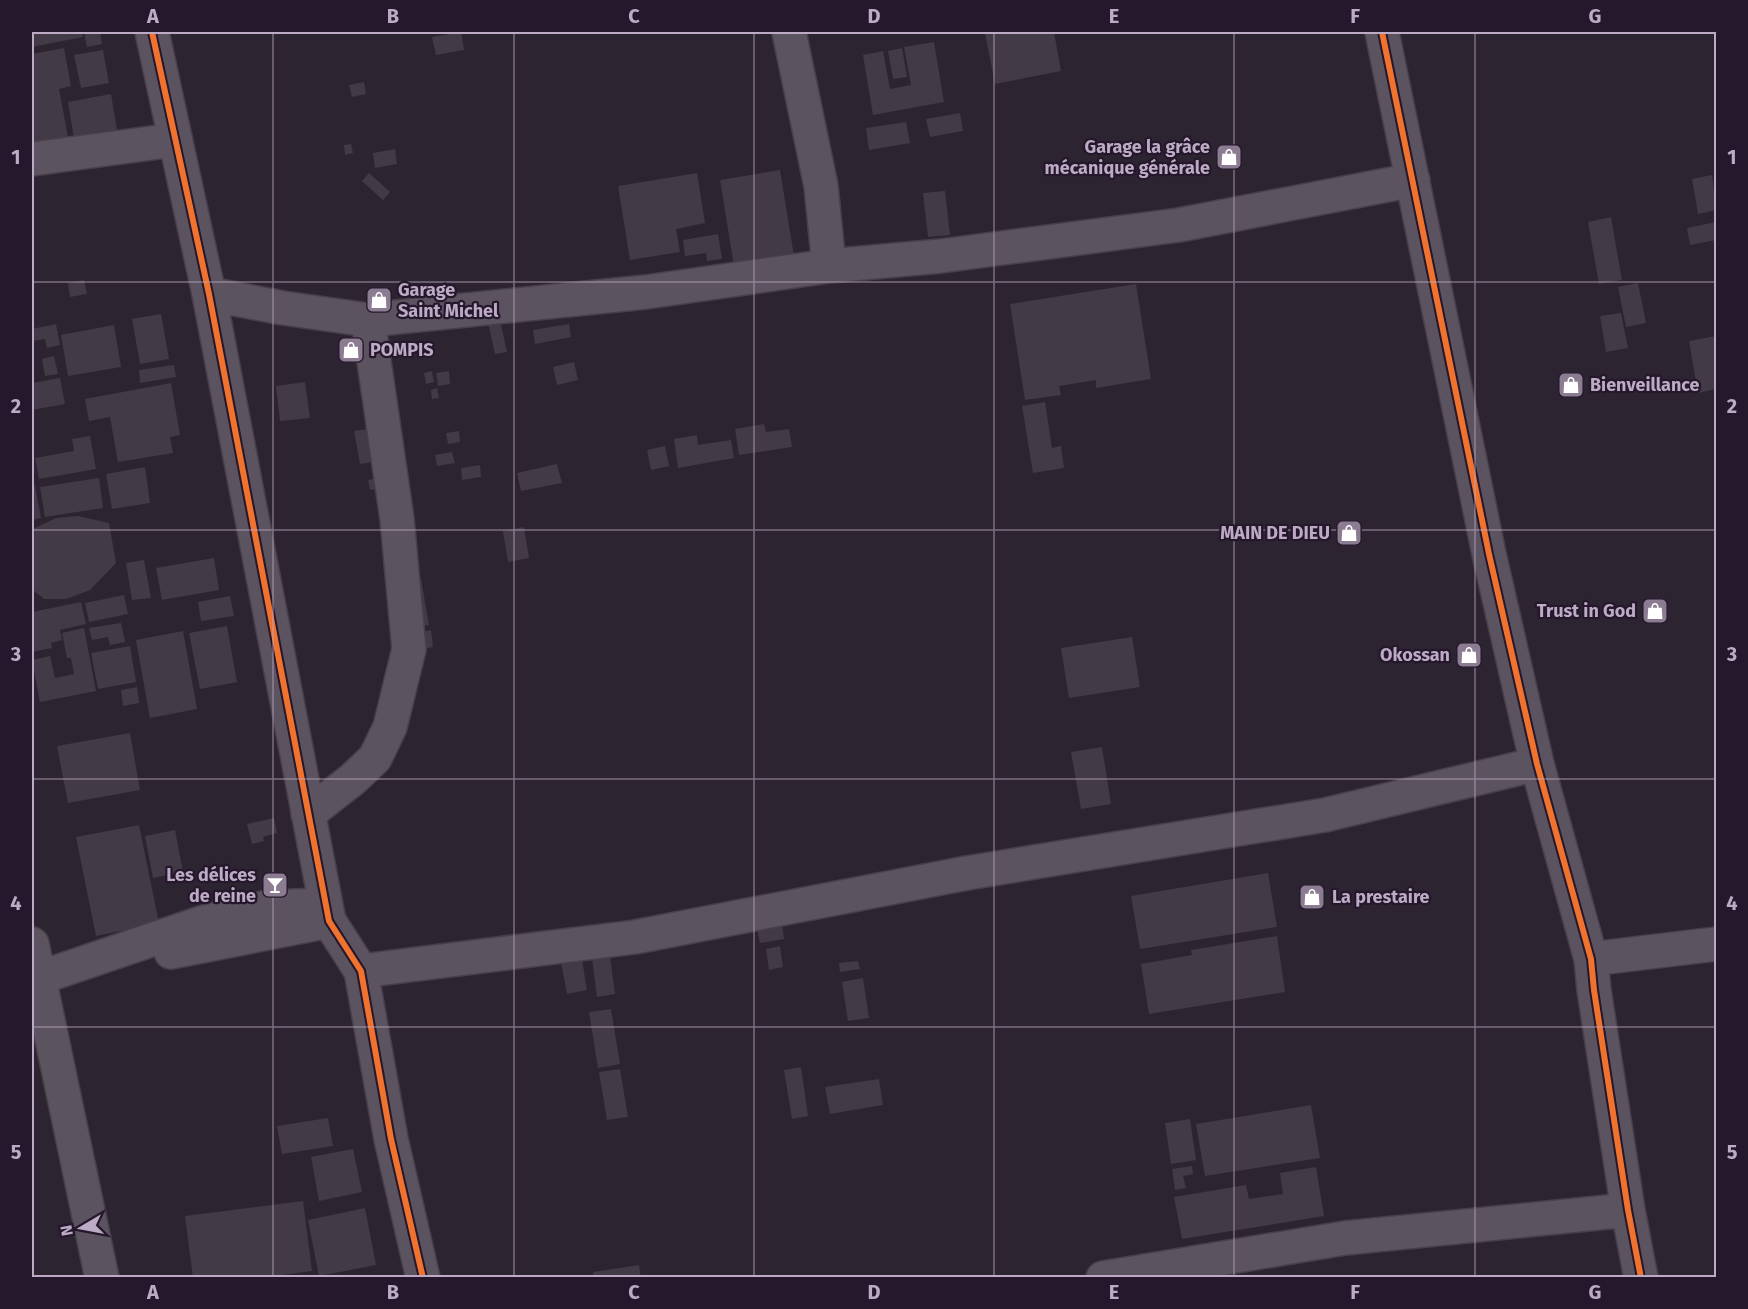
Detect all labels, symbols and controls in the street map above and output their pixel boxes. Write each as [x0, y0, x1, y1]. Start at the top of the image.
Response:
text: A [146, 4, 160, 28]
text: B [387, 4, 399, 28]
text: C [628, 4, 640, 28]
text: D [867, 4, 881, 28]
text: E [1109, 4, 1119, 28]
text: F [1350, 4, 1360, 28]
text: G [1589, 4, 1601, 28]
place label: Garage la grâce mécanique générale [1045, 136, 1210, 179]
shop icon: Garage la grâce mécanique générale [1214, 142, 1244, 172]
text: 1 [11, 145, 21, 169]
text: 1 [1727, 145, 1737, 169]
place label: Garage Saint Michel [398, 279, 499, 322]
shop icon: Garage Saint Michel [364, 285, 394, 315]
shop icon: POMPIS [336, 335, 366, 365]
place label: POMPIS [370, 339, 434, 361]
shop icon: Bienveillance [1556, 370, 1586, 400]
place label: Bienveillance [1590, 374, 1700, 396]
text: 2 [11, 394, 21, 418]
text: 2 [1727, 394, 1737, 418]
shop icon: MAIN DE DIEU [1334, 518, 1364, 548]
place label: MAIN DE DIEU [1220, 522, 1330, 544]
shop icon: Trust in God [1640, 596, 1670, 626]
place label: Trust in God [1537, 600, 1636, 622]
shop icon: Okossan [1454, 640, 1484, 670]
text: 3 [10, 642, 21, 666]
text: 3 [1726, 642, 1737, 666]
place label: Okossan [1380, 644, 1450, 666]
place label: Les délices de reine [166, 864, 256, 907]
bar icon: Les délices de reine [260, 870, 290, 900]
shop icon: La prestaire [1297, 882, 1327, 912]
place label: La prestaire [1332, 886, 1430, 908]
text: 4 [10, 891, 22, 915]
text: 4 [1726, 891, 1738, 915]
text: 5 [11, 1140, 22, 1164]
text: 5 [1727, 1140, 1738, 1164]
north arrow [51, 1198, 111, 1258]
text: N [56, 1224, 77, 1237]
text: A [146, 1280, 160, 1304]
text: B [387, 1280, 399, 1304]
text: C [628, 1280, 640, 1304]
text: D [867, 1280, 881, 1304]
text: E [1109, 1280, 1119, 1304]
text: F [1350, 1280, 1360, 1304]
text: G [1589, 1280, 1601, 1304]

